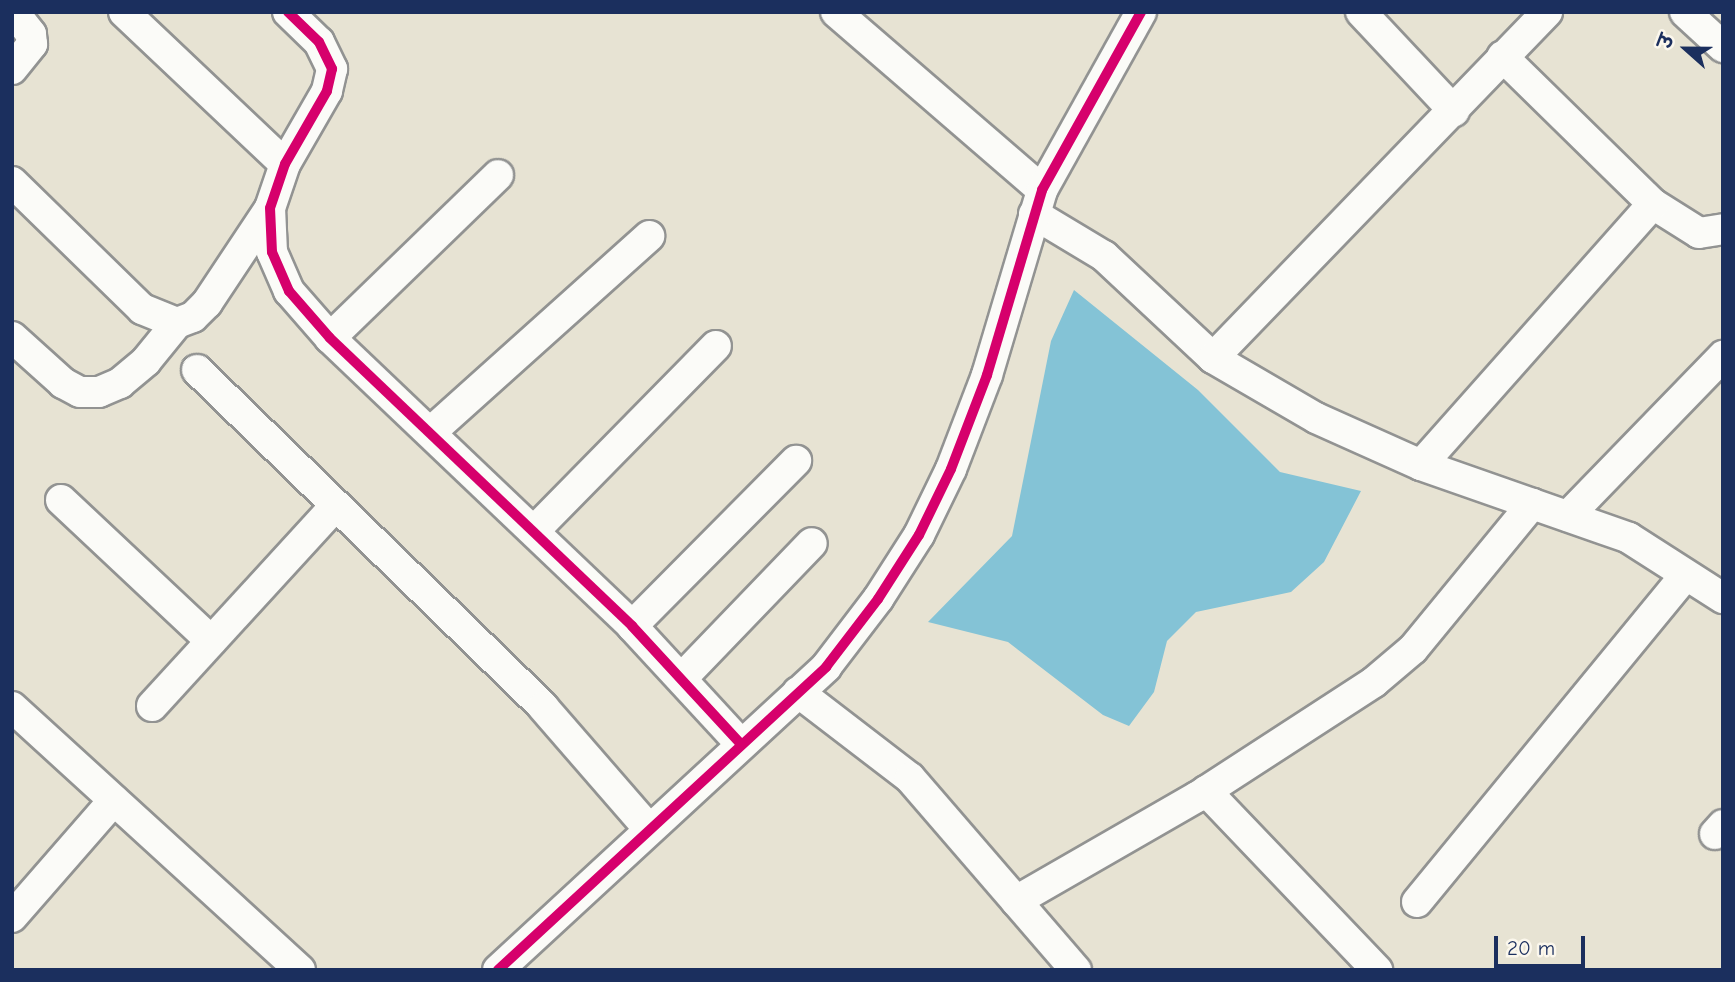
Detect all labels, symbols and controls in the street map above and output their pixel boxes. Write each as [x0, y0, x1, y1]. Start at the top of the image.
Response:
north arrow [1651, 14, 1721, 84]
text: उ [1654, 32, 1679, 51]
scale bar [1497, 922, 1588, 966]
text: 20 m [1507, 936, 1555, 960]

